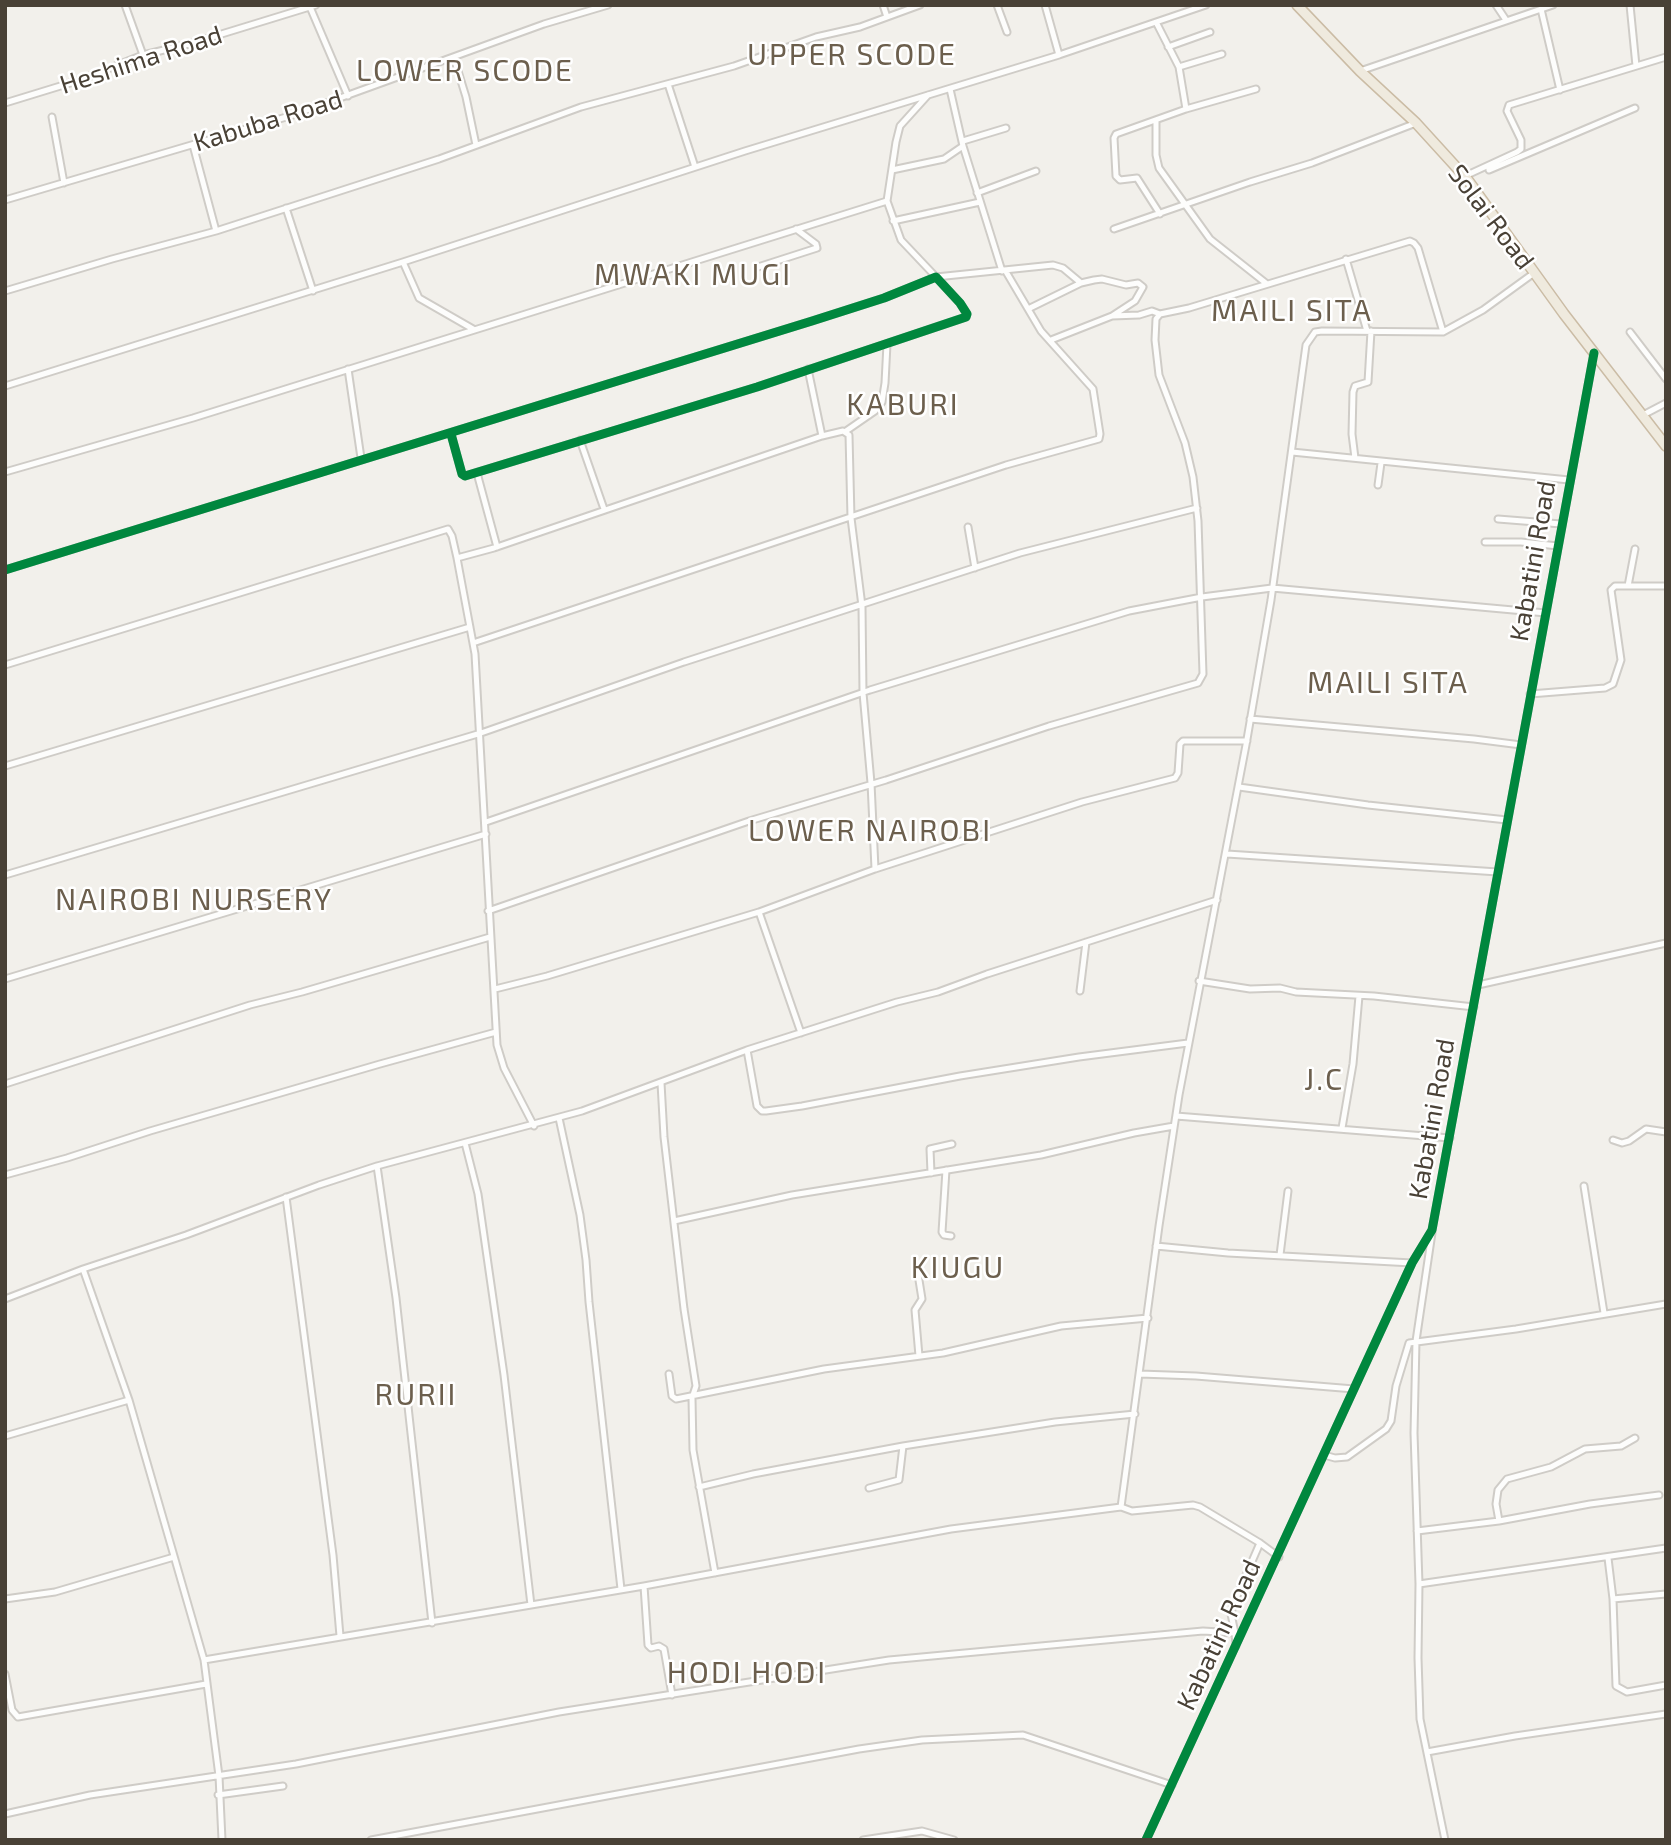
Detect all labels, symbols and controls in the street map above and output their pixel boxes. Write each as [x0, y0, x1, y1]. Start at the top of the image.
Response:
street label: Heshima Road [56, 19, 226, 101]
district label: UPPER SCODE [748, 37, 956, 73]
district label: LOWER SCODE [357, 53, 573, 89]
street label: Kabuba Road [190, 84, 346, 158]
street label: Solai Road [1441, 158, 1541, 276]
district label: MWAKI MUGI [595, 257, 791, 293]
district label: MAILI SITA [1212, 293, 1372, 329]
district label: KABURI [847, 387, 959, 423]
street label: Kabatini Road [1504, 478, 1562, 644]
district label: MAILI SITA [1308, 665, 1468, 701]
district label: LOWER NAIROBI [750, 813, 990, 849]
district label: NAIROBI NURSERY [57, 882, 331, 918]
street label: Kabatini Road [1403, 1036, 1461, 1202]
district label: J.C [1304, 1062, 1344, 1098]
district label: KIUGU [911, 1250, 1005, 1286]
district label: RURII [375, 1377, 457, 1413]
street label: Kabatini Road [1171, 1555, 1267, 1715]
district label: HODI HODI [668, 1655, 826, 1691]

